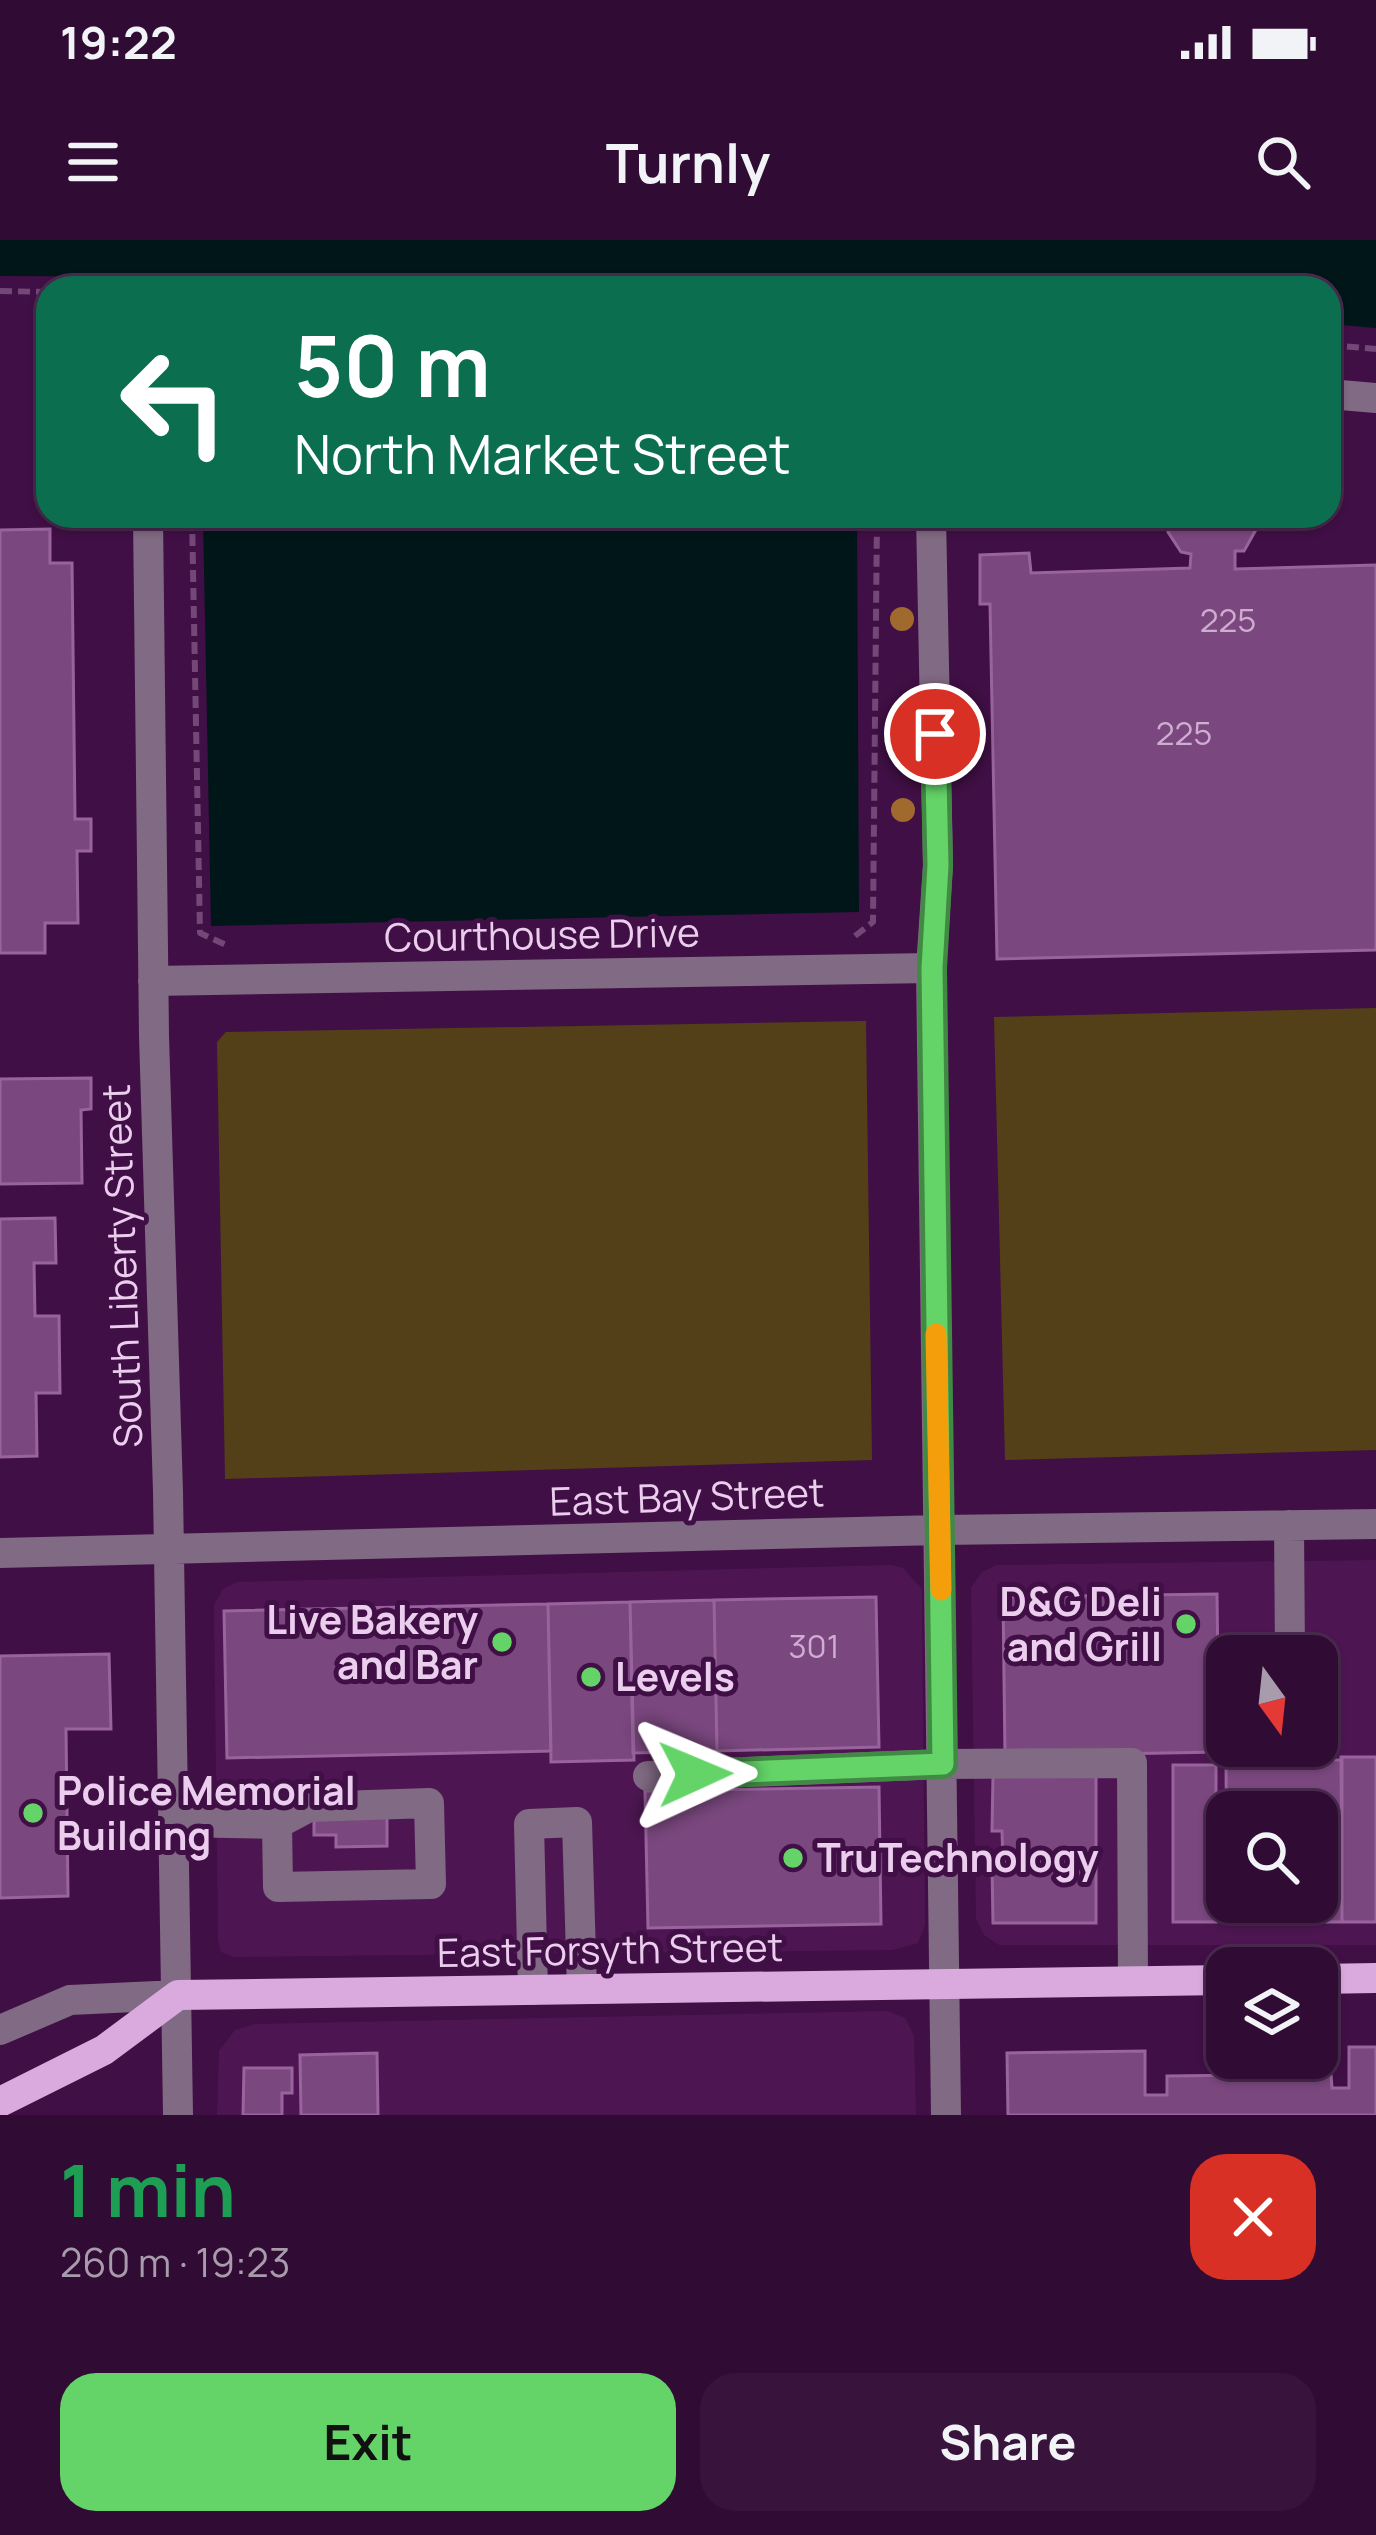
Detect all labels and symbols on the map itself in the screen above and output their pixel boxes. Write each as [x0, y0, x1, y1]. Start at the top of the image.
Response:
house number: 225 [1200, 597, 1256, 642]
pin [884, 683, 986, 785]
house number: 225 [1156, 710, 1212, 755]
street label: Courthouse Drive [384, 904, 700, 964]
street label: South Liberty Street [88, 1083, 154, 1449]
street label: East Bay Street [549, 1464, 825, 1528]
place label: D&G Deli and Grill [1000, 1574, 1162, 1673]
place label: Live Bakery and Bar [266, 1592, 478, 1691]
marker: D&G Deli and Grill [1173, 1611, 1199, 1637]
house number: 301 [788, 1623, 840, 1668]
marker: Live Bakery and Bar [489, 1629, 515, 1655]
north arrow [1206, 1635, 1338, 1767]
place label: Levels [615, 1649, 735, 1703]
marker: Levels [578, 1664, 604, 1690]
position arrow [632, 1711, 758, 1837]
place label: Police Memorial Building [57, 1763, 356, 1862]
marker: Police Memorial Building [20, 1800, 46, 1826]
place label: TruTechnology [817, 1830, 1099, 1884]
marker: TruTechnology [780, 1845, 806, 1871]
street label: East Forsyth Street [436, 1919, 784, 1979]

